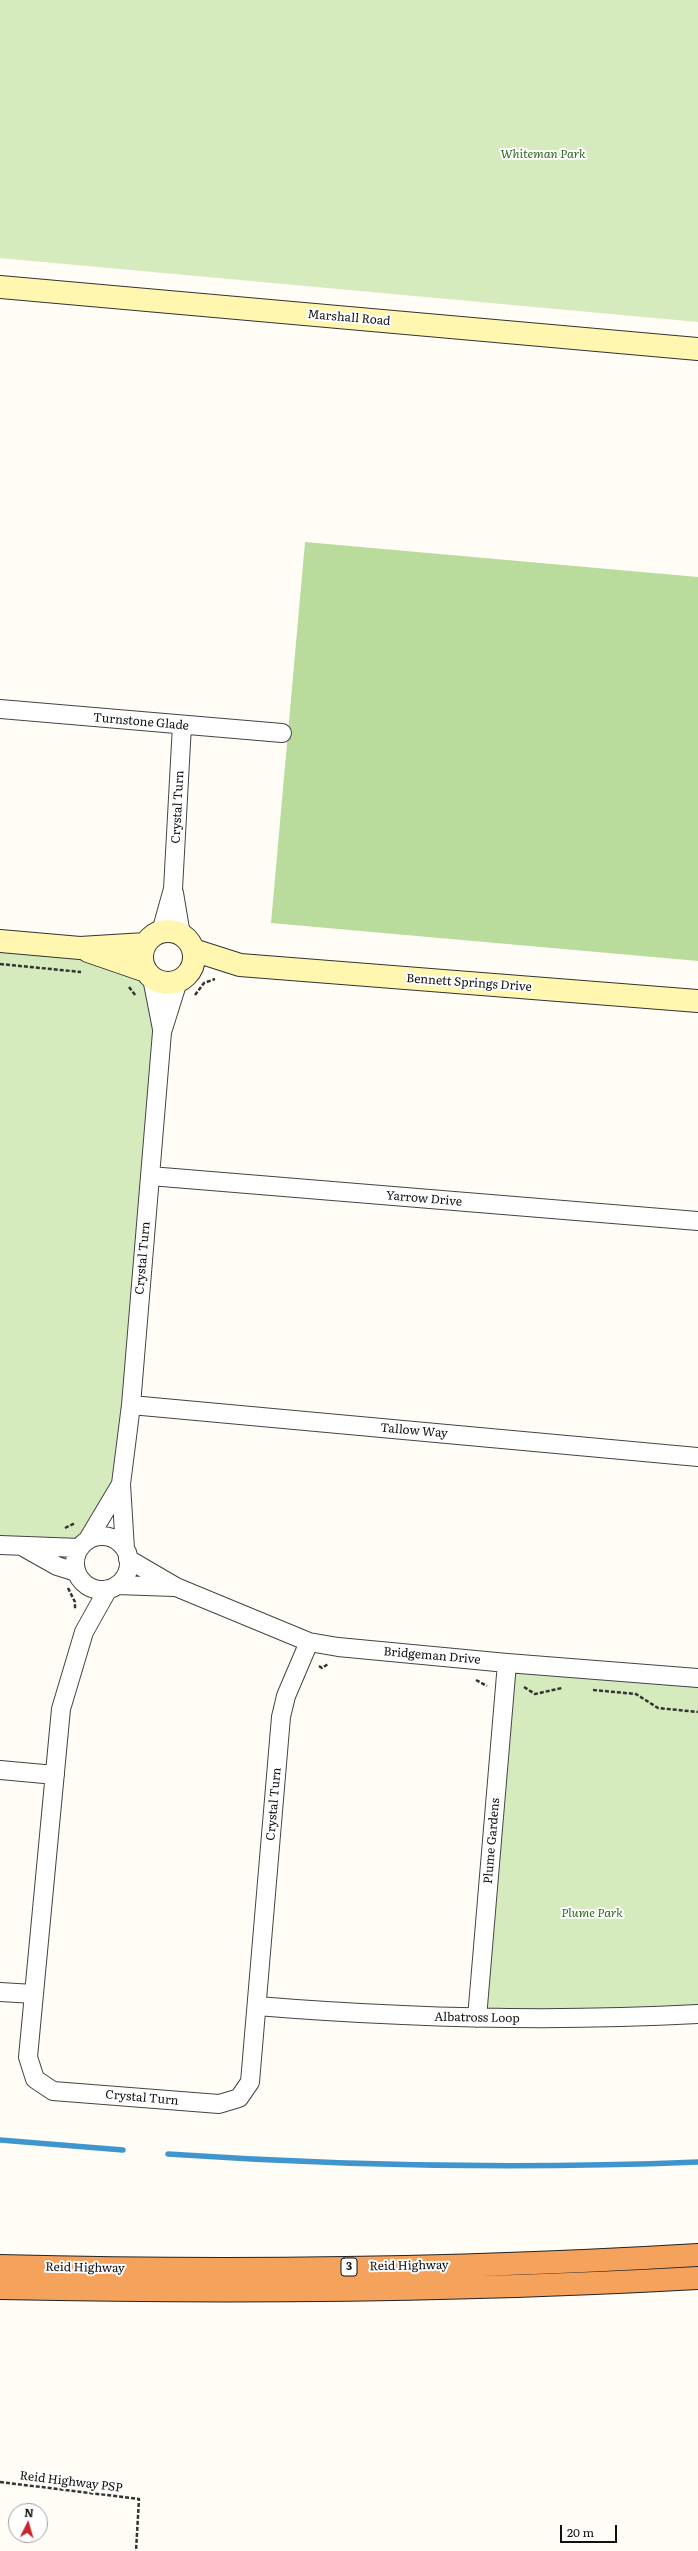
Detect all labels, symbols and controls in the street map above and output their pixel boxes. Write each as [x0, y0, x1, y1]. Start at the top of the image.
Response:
park label: Whiteman Park [500, 147, 586, 161]
street label: Marshall Road [307, 307, 391, 329]
street label: Turnstone Glade [93, 711, 189, 733]
street label: Crystal Turn [169, 770, 187, 844]
street label: Bennett Springs Drive [406, 971, 532, 995]
street label: Yarrow Drive [385, 1189, 463, 1209]
street label: Crystal Turn [133, 1221, 153, 1295]
street label: Tallow Way [380, 1421, 448, 1441]
street label: Bridgeman Drive [383, 1645, 481, 1667]
street label: Crystal Turn [264, 1767, 284, 1841]
street label: Plume Gardens [481, 1797, 503, 1885]
park label: Plume Park [561, 1906, 623, 1920]
street label: Albatross Loop [434, 2010, 520, 2026]
street label: Crystal Turn [105, 2088, 179, 2108]
road number: 3 [341, 2258, 357, 2276]
street label: Reid Highway [369, 2258, 449, 2274]
street label: Reid Highway [45, 2260, 125, 2276]
street label: Reid Highway PSP [19, 2469, 123, 2495]
north arrow [8, 2503, 48, 2543]
text: N [24, 2504, 34, 2520]
scale bar [562, 2517, 619, 2543]
text: 20 m [567, 2523, 594, 2541]

